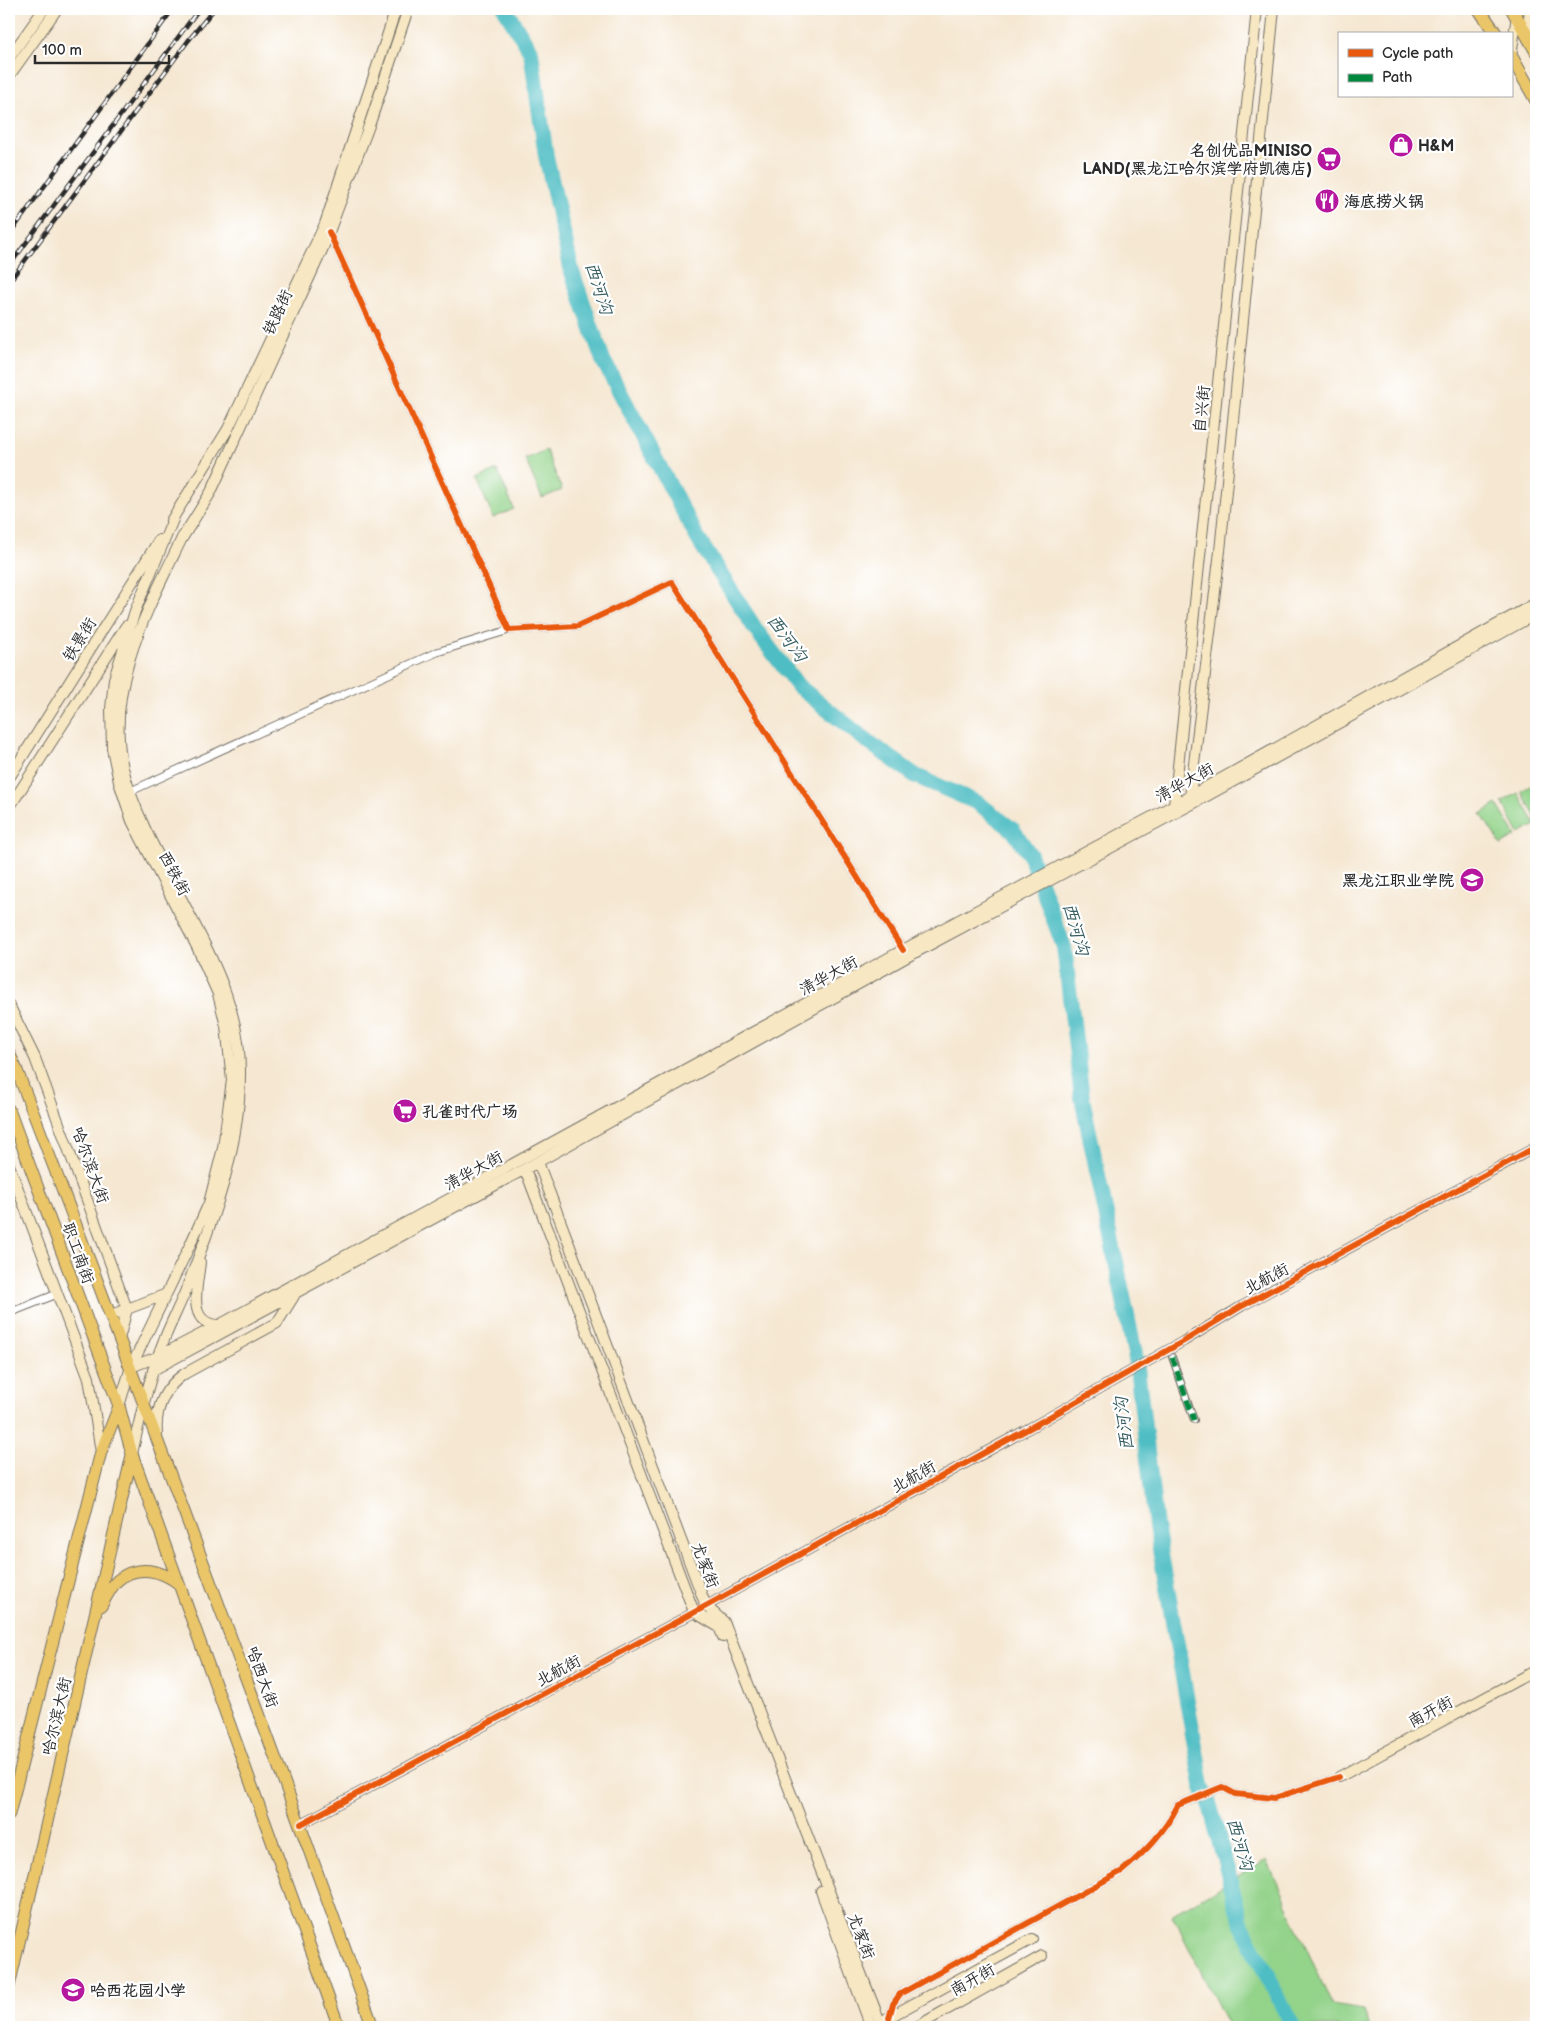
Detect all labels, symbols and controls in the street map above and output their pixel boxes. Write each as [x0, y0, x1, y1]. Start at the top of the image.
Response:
scale bar [35, 32, 169, 64]
legend [1338, 32, 1512, 98]
text: 100 m [42, 41, 82, 60]
text: Cycle path [1382, 44, 1453, 63]
text: Path [1382, 68, 1412, 87]
shop icon: H&M [1388, 132, 1414, 158]
place label: H&M [1418, 137, 1454, 156]
place label: 名创优品MINISO LAND(黑龙江哈尔滨学府凯德店) [1083, 142, 1312, 179]
supermarket icon: 名创优品MINISO LAND(黑龙江哈尔滨学府凯德店) [1316, 146, 1342, 172]
restaurant icon: 海底捞火锅 [1314, 188, 1340, 214]
place label: 海底捞火锅 [1344, 193, 1424, 212]
water label: 西河沟 [580, 259, 617, 319]
street label: 铁路街 [260, 287, 297, 338]
street label: 自兴街 [1191, 384, 1214, 434]
water label: 西河沟 [762, 610, 812, 668]
street label: 铁景街 [59, 614, 101, 665]
street label: 清华大街 [1152, 759, 1217, 807]
street label: 西铁街 [154, 848, 193, 899]
school or university icon: 黑龙江职业学院 [1459, 867, 1485, 893]
place label: 黑龙江职业学院 [1342, 872, 1454, 891]
water label: 西河沟 [1058, 900, 1094, 960]
street label: 清华大街 [796, 952, 861, 1000]
supermarket icon: 孔雀时代广场 [392, 1098, 418, 1124]
place label: 孔雀时代广场 [422, 1103, 518, 1122]
street label: 哈尔滨大街 [67, 1125, 112, 1206]
street label: 清华大街 [441, 1147, 506, 1195]
street label: 职工南街 [58, 1220, 97, 1287]
street label: 北航街 [1241, 1260, 1292, 1299]
water label: 西河沟 [1111, 1394, 1138, 1452]
street label: 北航街 [888, 1457, 939, 1497]
street label: 尤家街 [687, 1540, 722, 1591]
street label: 哈西大街 [242, 1644, 281, 1711]
street label: 北航街 [533, 1652, 584, 1691]
street label: 哈尔滨大街 [39, 1675, 76, 1757]
street label: 南开街 [1405, 1693, 1456, 1732]
water label: 西河沟 [1222, 1815, 1258, 1875]
street label: 尤家街 [843, 1911, 878, 1962]
street label: 南开街 [947, 1960, 998, 2000]
school or university icon: 哈西花园小学 [60, 1977, 86, 2003]
place label: 哈西花园小学 [90, 1982, 186, 2001]

